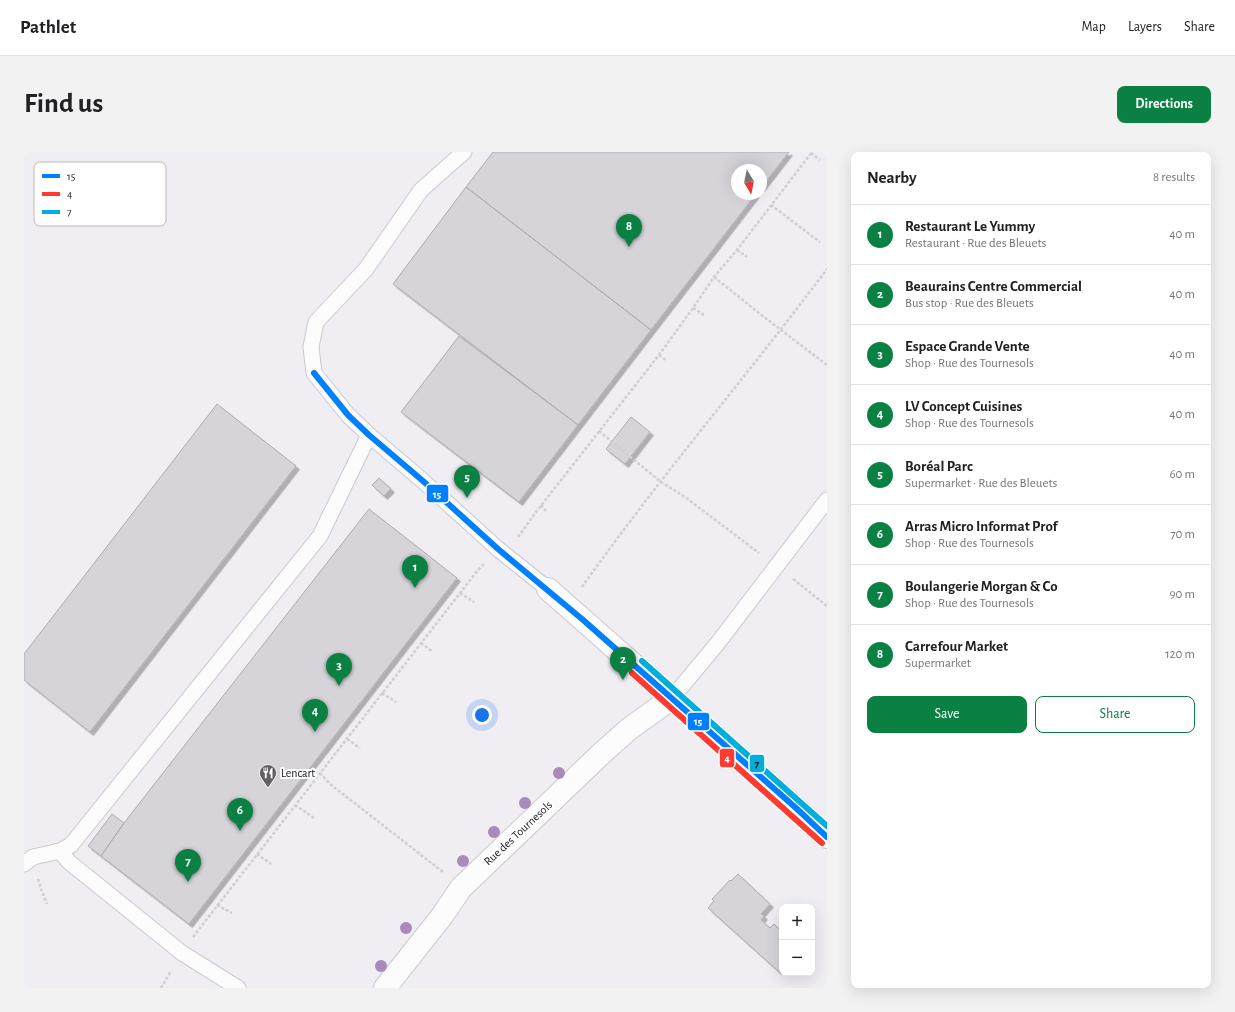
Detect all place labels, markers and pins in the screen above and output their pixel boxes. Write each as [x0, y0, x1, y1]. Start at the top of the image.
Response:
pin: 8 [616, 214, 642, 247]
pin: 5 [454, 465, 480, 498]
pin: 1 [402, 555, 428, 588]
pin: 2 [610, 647, 636, 680]
pin: 3 [326, 653, 352, 686]
pin: 4 [302, 699, 328, 732]
restaurant icon: Lencart [258, 763, 278, 788]
place label: Lencart [281, 767, 315, 779]
pin: 6 [227, 798, 253, 831]
pin: 7 [175, 849, 201, 882]

